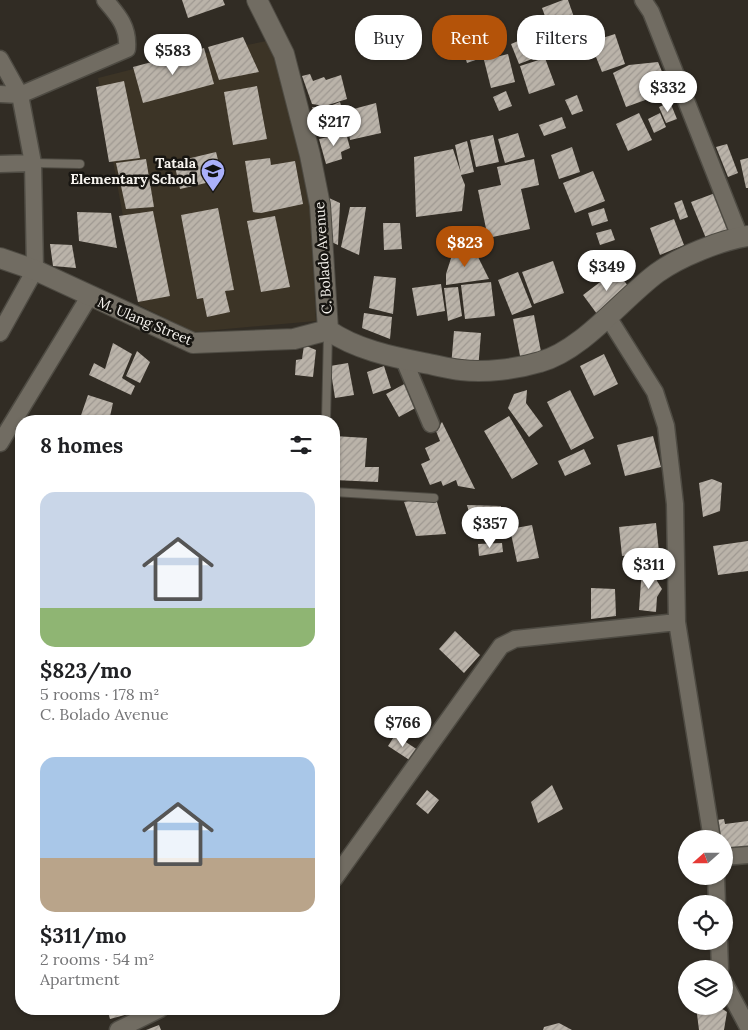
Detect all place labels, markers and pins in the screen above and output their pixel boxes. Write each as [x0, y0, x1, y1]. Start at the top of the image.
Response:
pin: $583 [143, 34, 203, 76]
pin: $332 [638, 70, 698, 113]
pin: $217 [304, 104, 364, 147]
place label: Tatala Elementary School [70, 154, 197, 188]
school or university icon: Tatala Elementary School [200, 158, 226, 192]
pin: $823 [435, 226, 495, 268]
pin: $349 [577, 250, 637, 292]
pin: $357 [460, 506, 520, 549]
pin: $311 [619, 548, 679, 590]
pin: $766 [373, 706, 433, 748]

